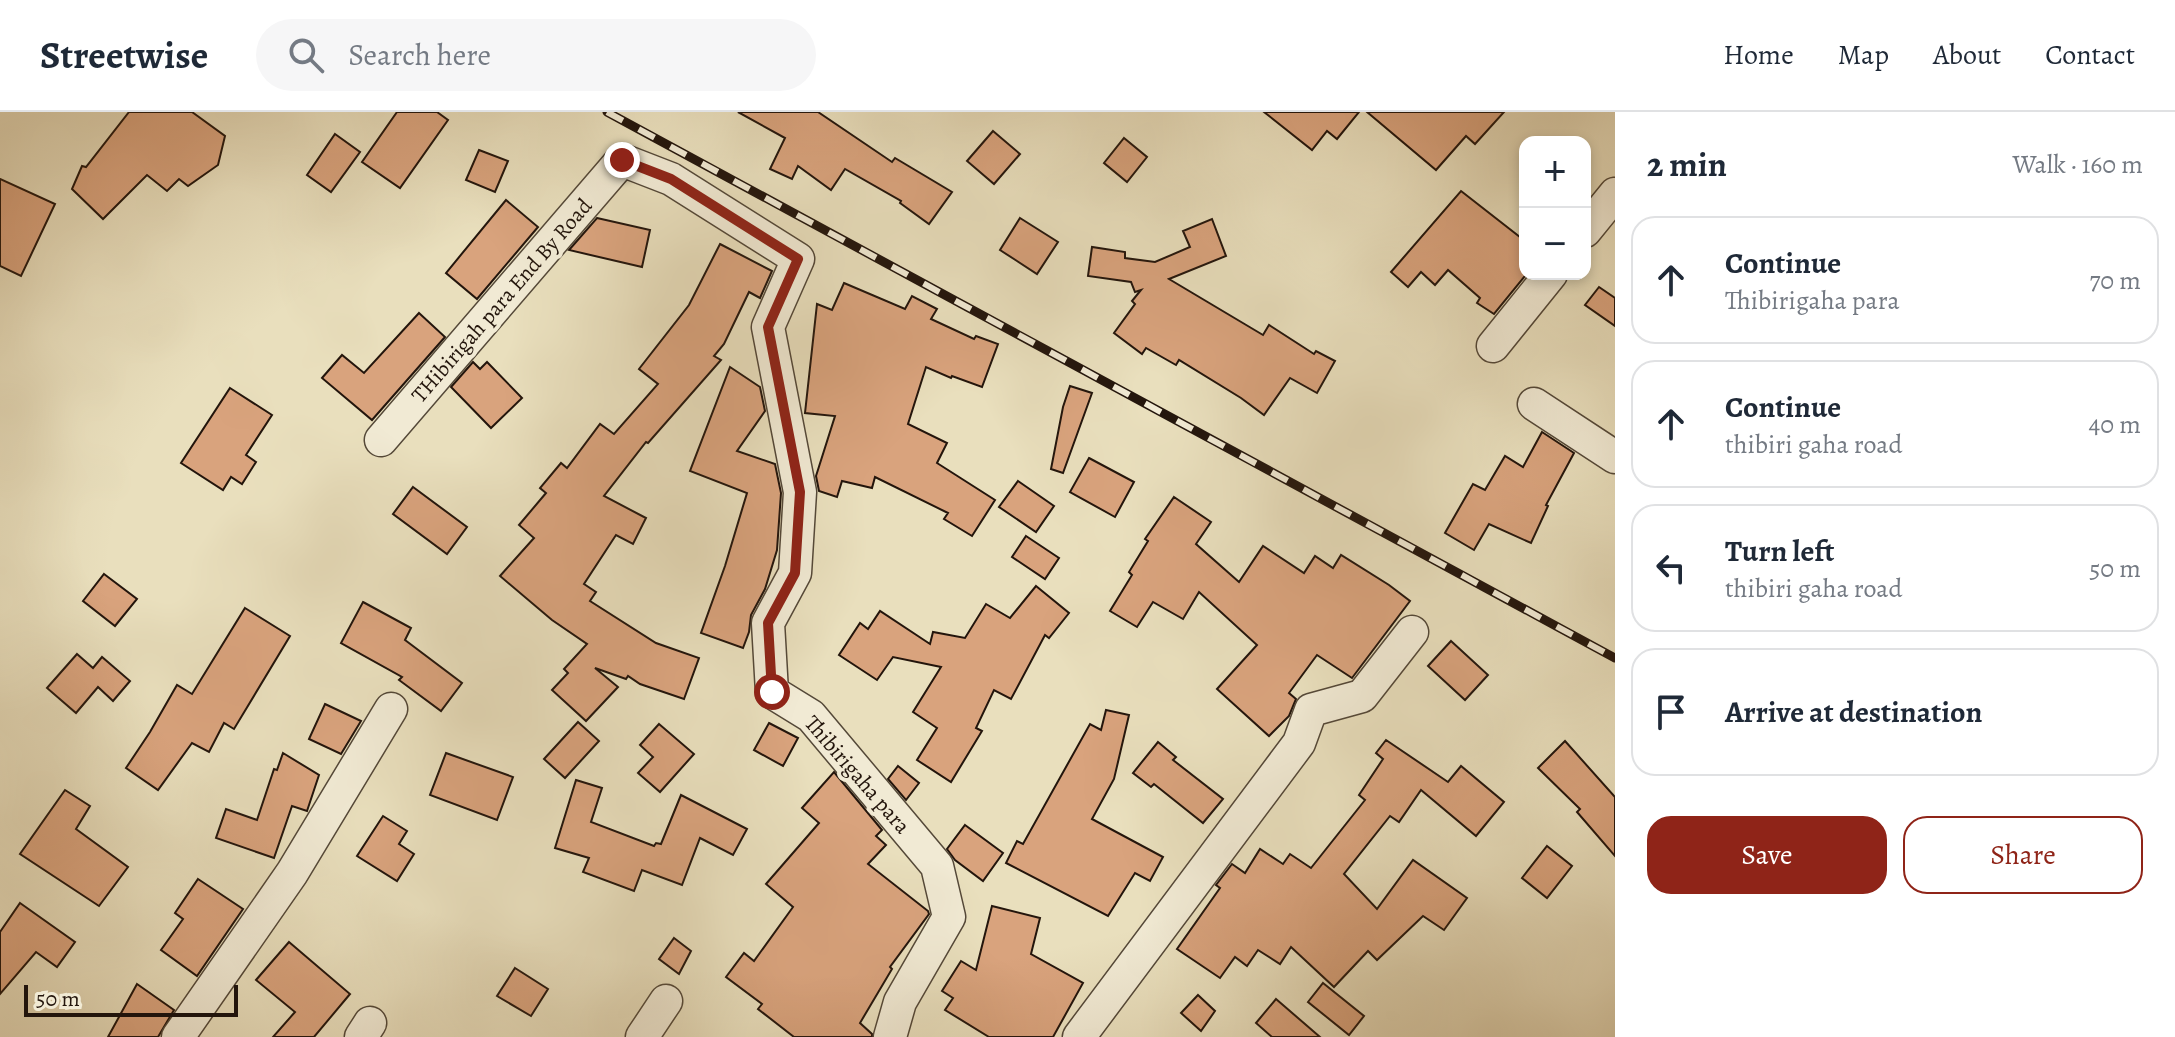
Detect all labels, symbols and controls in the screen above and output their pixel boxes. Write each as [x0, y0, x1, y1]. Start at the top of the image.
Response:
search box [256, 19, 816, 91]
text: Streetwise [40, 29, 208, 81]
icon: search [284, 33, 328, 77]
text: Search here [348, 35, 491, 75]
text: Home [1723, 36, 1794, 74]
text: Map [1838, 36, 1889, 74]
text: About [1933, 36, 2001, 74]
text: Contact [2045, 36, 2135, 74]
map controls [1519, 136, 1591, 280]
button: + [1519, 136, 1591, 208]
text: 2 min [1647, 141, 1727, 188]
route end [604, 142, 640, 178]
text: Walk · 160 m [2012, 147, 2143, 182]
street label: THibirigah para End By Road [405, 192, 599, 409]
button: − [1519, 208, 1591, 280]
text: Continue [1725, 243, 1841, 283]
icon: ahead [1649, 258, 1693, 302]
text: 70 m [2089, 263, 2141, 298]
text: Thibirigaha para [1725, 283, 1900, 318]
text: Continue [1725, 387, 1841, 427]
icon: ahead [1649, 402, 1693, 446]
text: 40 m [2089, 407, 2141, 442]
text: thibiri gaha road [1725, 427, 1902, 462]
text: Turn left [1725, 531, 1834, 571]
icon: left [1649, 546, 1693, 590]
text: 50 m [2089, 551, 2141, 586]
text: thibiri gaha road [1725, 571, 1902, 606]
route start [754, 674, 790, 710]
icon: arrive [1649, 690, 1693, 734]
text: Arrive at destination [1725, 692, 1982, 732]
street label: Thibirigaha para [797, 709, 917, 841]
button: Save [1647, 816, 1887, 894]
button: Share [1903, 816, 2143, 894]
scale bar [24, 981, 238, 1017]
text: 50 m [36, 984, 80, 1014]

